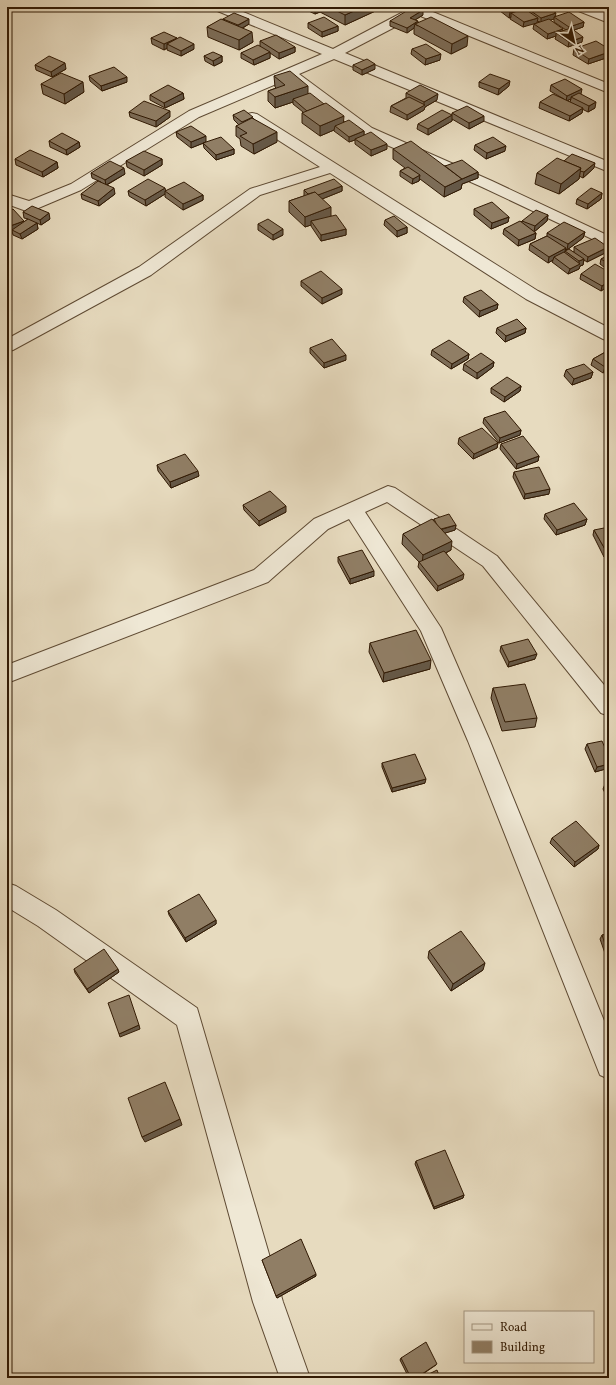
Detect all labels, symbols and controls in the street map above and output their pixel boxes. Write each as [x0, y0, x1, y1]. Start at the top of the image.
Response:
north arrow [554, 22, 594, 62]
text: N [571, 41, 586, 58]
legend [464, 1311, 594, 1363]
text: Road [500, 1320, 527, 1336]
text: Building [500, 1340, 545, 1356]

